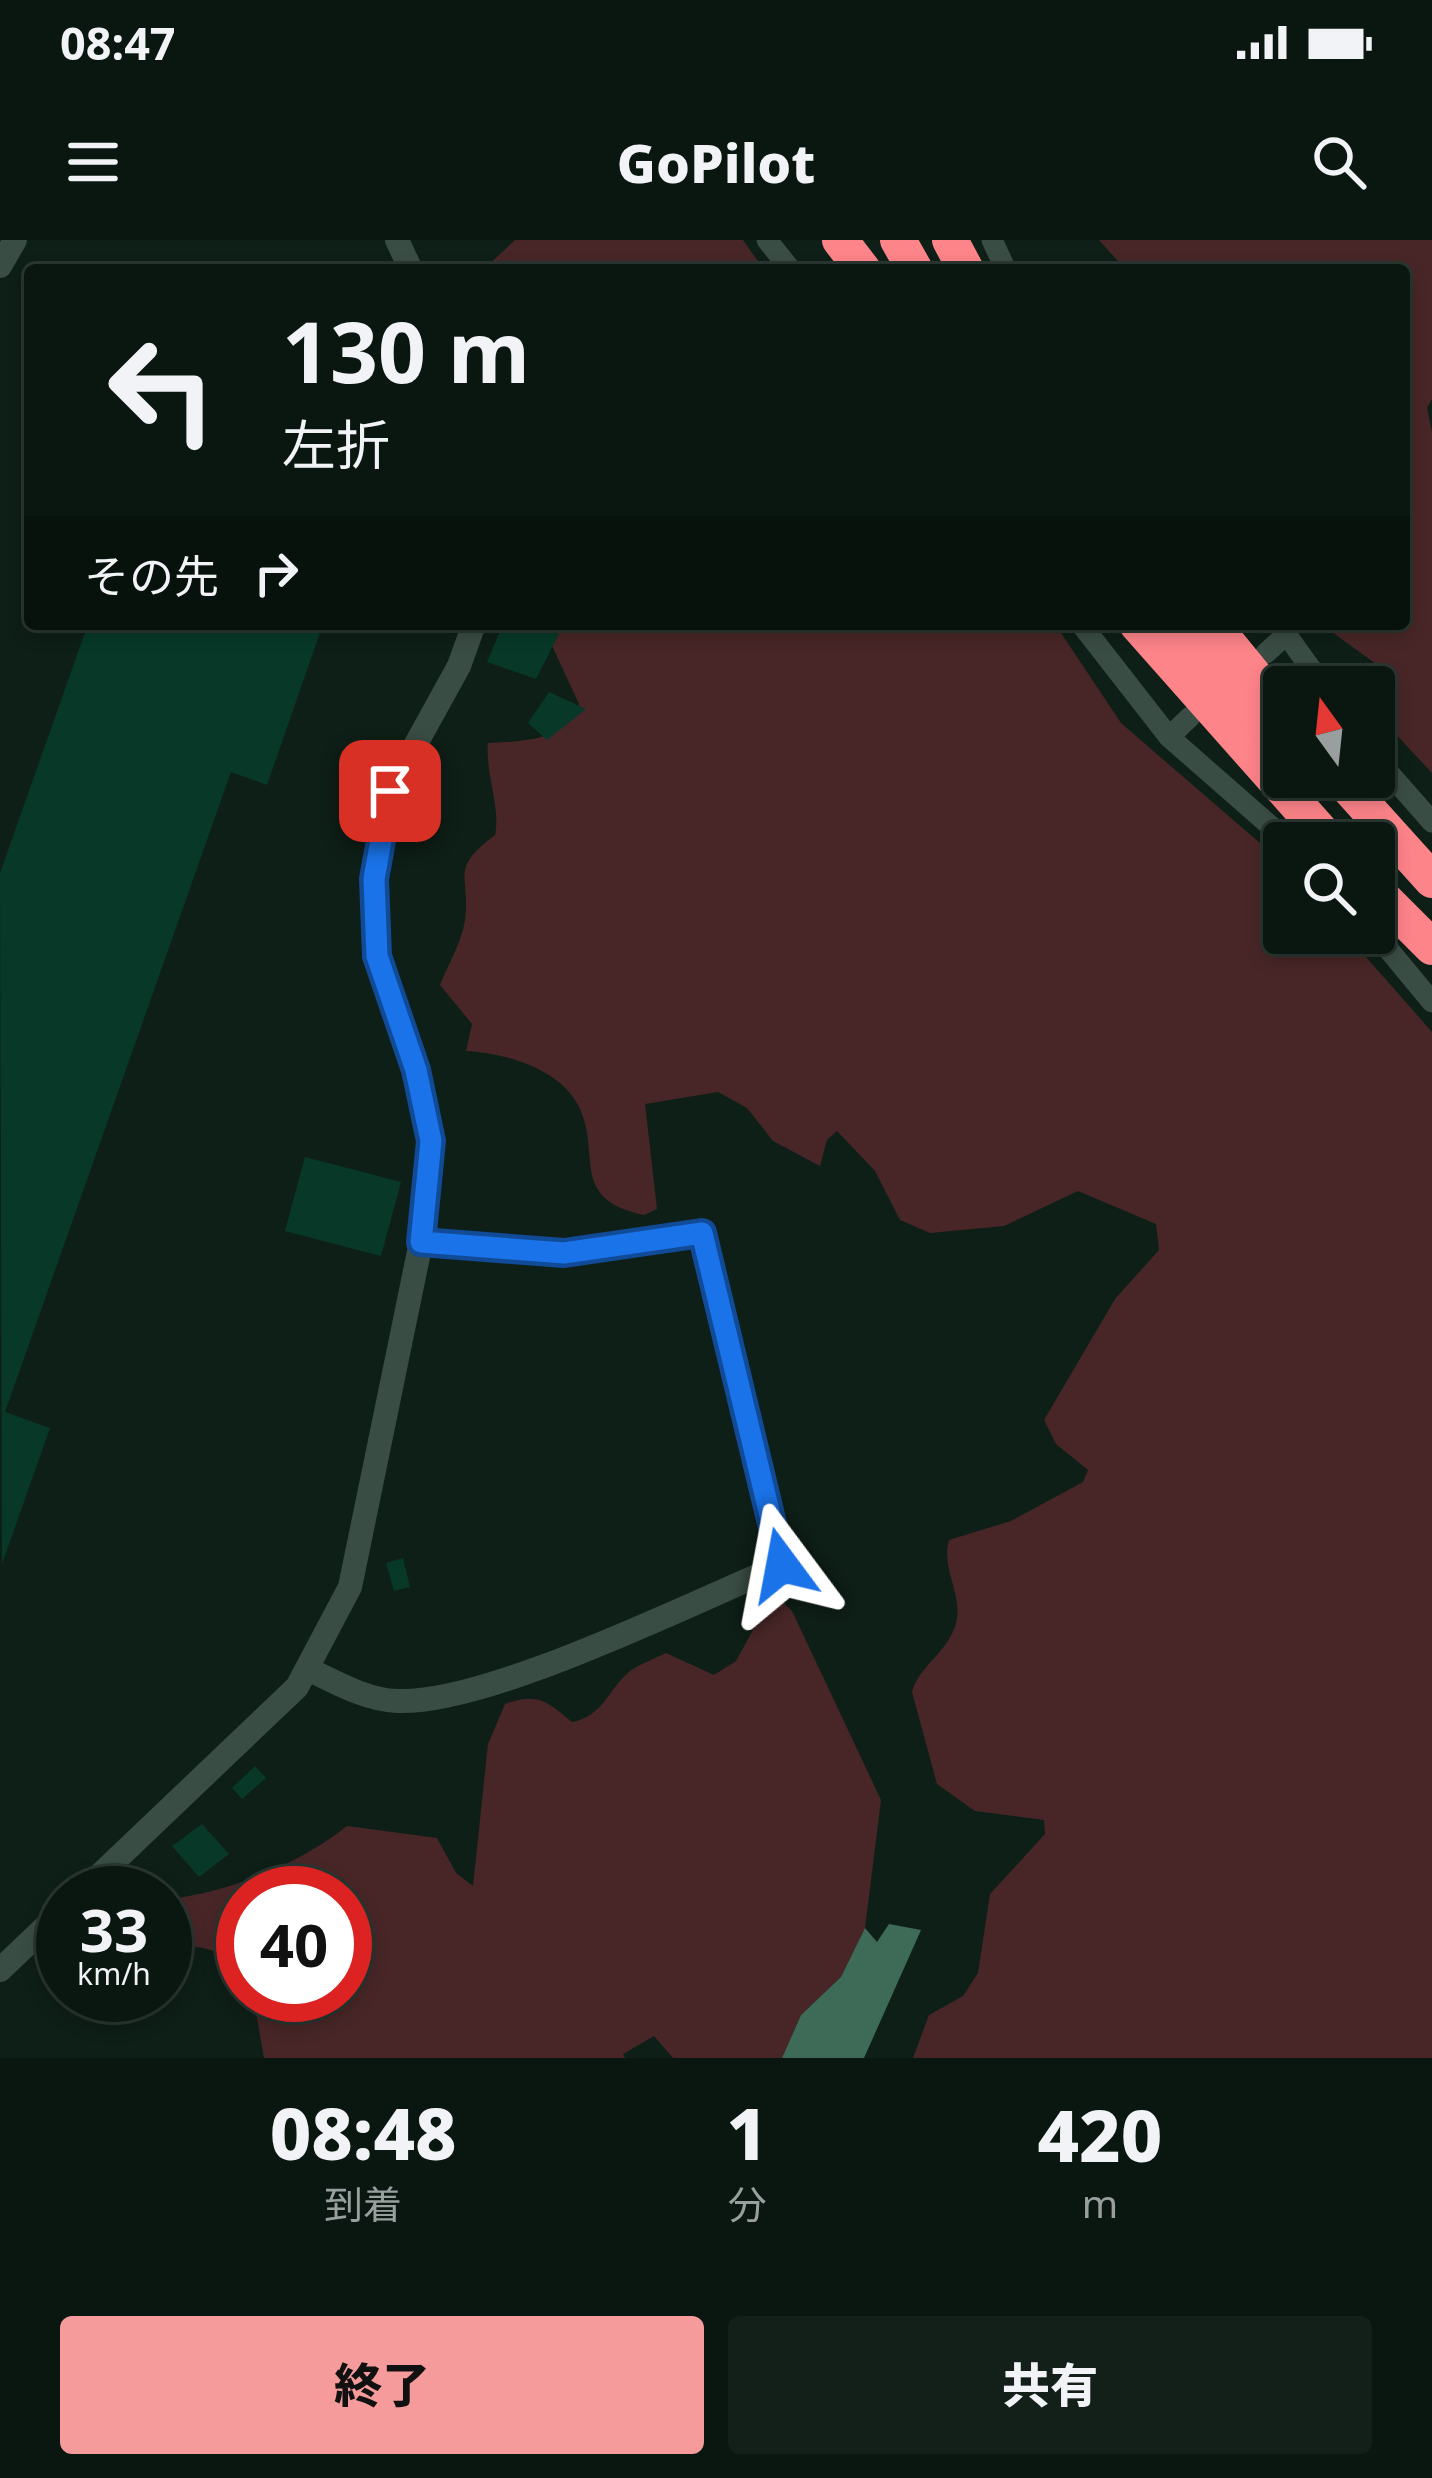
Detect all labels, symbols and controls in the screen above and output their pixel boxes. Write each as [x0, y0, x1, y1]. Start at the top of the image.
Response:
text: 08:47 [60, 12, 176, 73]
text: GoPilot [617, 125, 815, 199]
icon: menu [60, 129, 126, 195]
icon: search [1306, 129, 1372, 195]
text: 130 m [282, 293, 530, 408]
icon: left [84, 312, 240, 468]
text: 左折 [282, 407, 390, 481]
icon: right [243, 540, 309, 606]
text: その先 [84, 545, 219, 606]
north arrow [1263, 666, 1395, 798]
map controls [1263, 666, 1395, 954]
pin [339, 740, 441, 842]
icon: arrive [357, 758, 423, 824]
button: search [1263, 822, 1395, 954]
position arrow [719, 1502, 845, 1628]
speed limit sign: 40 [216, 1866, 372, 2022]
text: 33 [80, 1888, 148, 1970]
text: km/h [77, 1953, 151, 1994]
text: 08:48 [270, 2083, 457, 2181]
text: 1 [726, 2083, 768, 2181]
text: 420 [1037, 2085, 1162, 2183]
text: m [1082, 2176, 1118, 2229]
text: 到着 [324, 2177, 402, 2230]
text: 分 [728, 2177, 767, 2230]
button: 終了 [60, 2316, 704, 2454]
button: 共有 [728, 2316, 1372, 2454]

